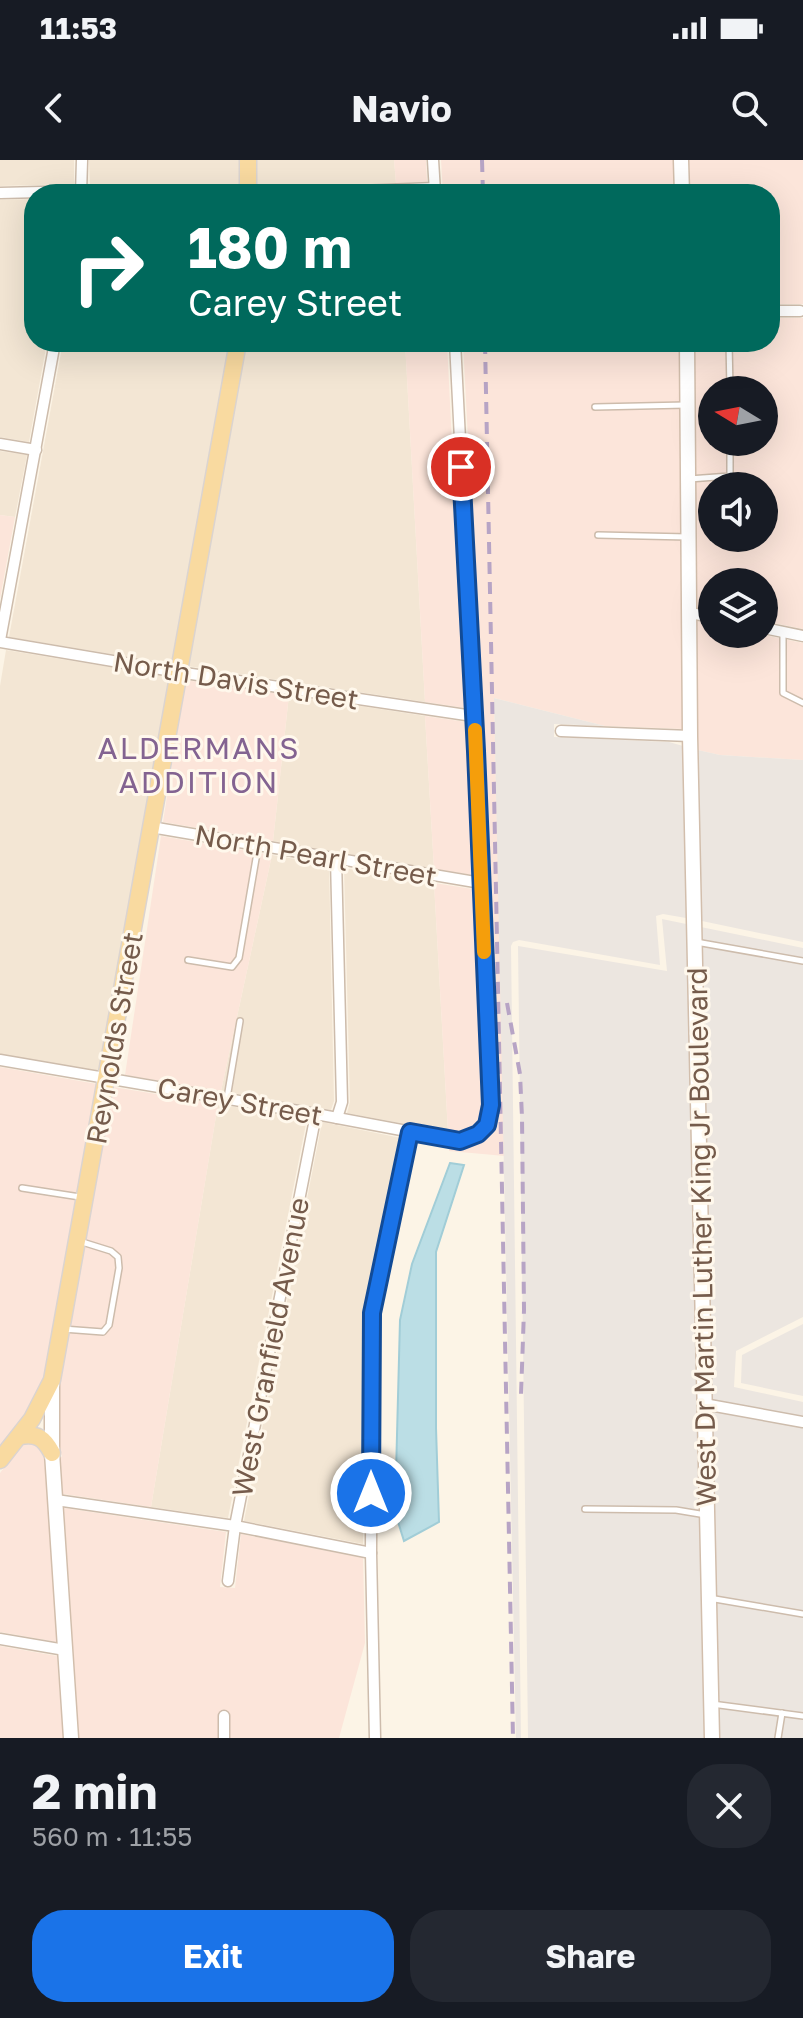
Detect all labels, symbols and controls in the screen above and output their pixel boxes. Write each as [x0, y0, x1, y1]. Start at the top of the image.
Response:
text: 11:53 [40, 10, 117, 46]
icon: back [32, 86, 76, 130]
icon: search [727, 86, 771, 130]
text: Navio [351, 87, 452, 130]
text: 180 m [188, 213, 352, 280]
icon: right [56, 216, 160, 320]
text: Carey Street [188, 281, 402, 324]
north arrow [698, 376, 778, 456]
map controls [698, 376, 778, 648]
pin [427, 433, 495, 501]
icon: arrive [439, 445, 483, 489]
button: sound [698, 472, 778, 552]
button: layers [698, 568, 778, 648]
street label: North Davis Street [111, 644, 361, 716]
district label: ALDERMANS ADDITION [98, 730, 300, 800]
street label: North Pearl Street [193, 817, 439, 893]
street label: Reynolds Street [79, 929, 149, 1147]
street label: West Dr Martin Luther King Jr Boulevard [680, 967, 722, 1507]
street label: Carey Street [155, 1070, 325, 1132]
street label: West Granfield Avenue [225, 1195, 315, 1499]
position arrow [329, 1451, 413, 1535]
text: 2 min [32, 1762, 157, 1820]
button: close [687, 1764, 771, 1848]
text: 560 m · 11:55 [32, 1821, 192, 1852]
button: Exit [32, 1910, 394, 2002]
button: Share [410, 1910, 771, 2002]

